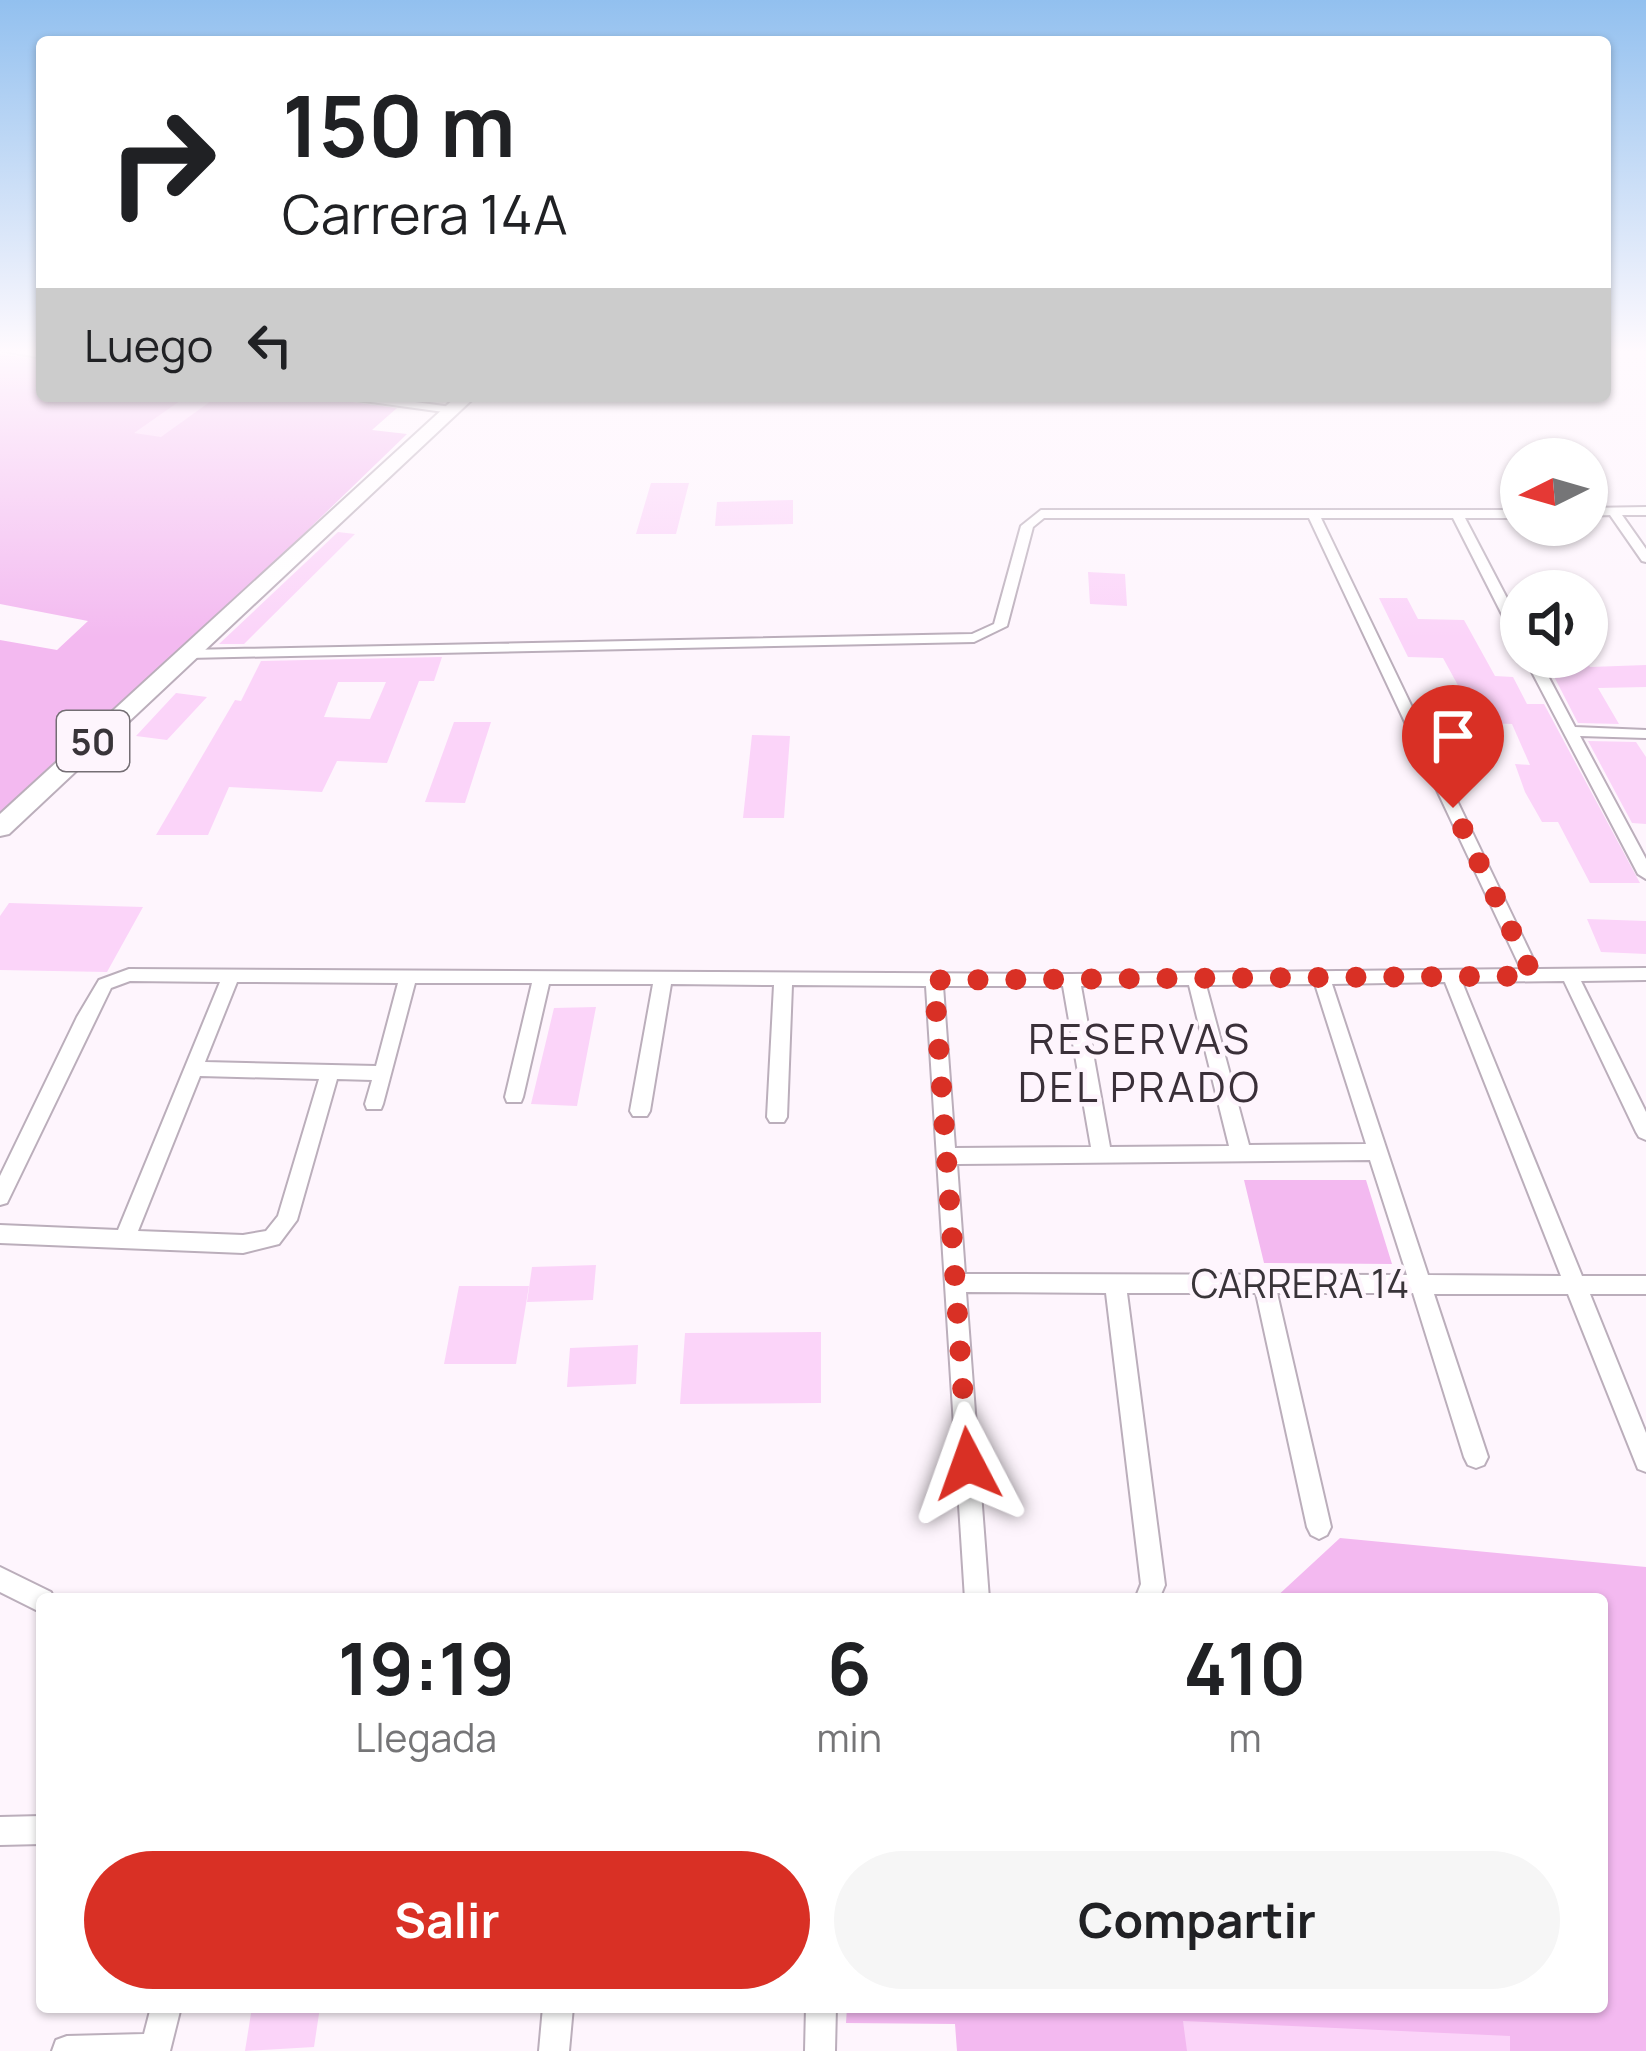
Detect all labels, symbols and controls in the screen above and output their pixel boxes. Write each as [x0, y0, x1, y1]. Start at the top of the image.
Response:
text: 150 m [282, 67, 516, 182]
icon: right [84, 84, 240, 240]
text: Carrera 14A [282, 176, 567, 250]
icon: left [237, 312, 303, 378]
text: Luego [84, 314, 213, 376]
north arrow [1500, 438, 1608, 546]
map controls [1500, 438, 1608, 678]
button: sound [1500, 570, 1608, 678]
pin [1402, 685, 1504, 808]
icon: arrive [1420, 703, 1486, 769]
road number: 50 [57, 711, 129, 771]
district label: RESERVAS DEL PRADO [1018, 1009, 1262, 1115]
street label: CARRERA 14 [1191, 1256, 1409, 1310]
position arrow [905, 1401, 1031, 1527]
text: 19:19 [338, 1618, 515, 1717]
text: 6 [827, 1618, 872, 1717]
text: 410 [1184, 1618, 1306, 1717]
text: Llegada [356, 1710, 497, 1764]
text: min [817, 1710, 882, 1764]
text: m [1228, 1710, 1261, 1764]
button: Salir [84, 1851, 810, 1989]
button: Compartir [834, 1851, 1560, 1989]

